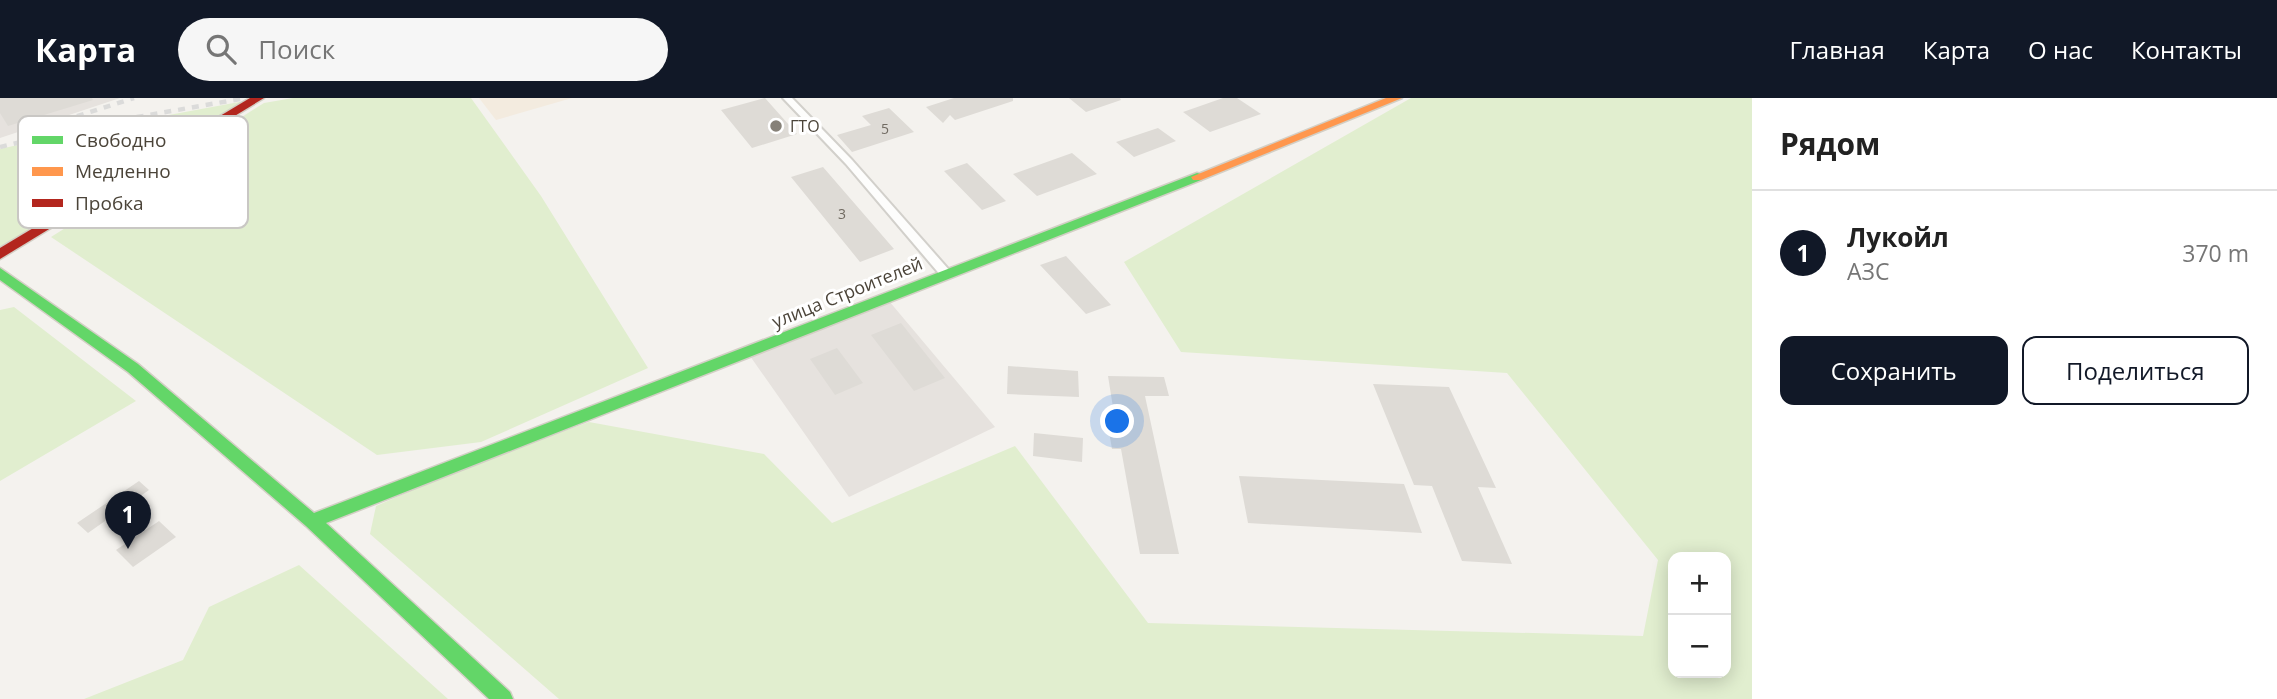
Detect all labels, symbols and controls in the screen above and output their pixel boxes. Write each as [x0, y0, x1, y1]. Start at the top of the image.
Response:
search box [178, 18, 668, 81]
text: Карта [35, 27, 136, 72]
icon: search [202, 30, 240, 68]
text: Поиск [258, 31, 335, 67]
text: Главная [1790, 33, 1885, 66]
text: Карта [1923, 33, 1990, 66]
text: О нас [2028, 33, 2093, 66]
text: Контакты [2131, 33, 2242, 66]
place label: ГТО [790, 115, 820, 137]
legend [18, 116, 248, 228]
marker: ГТО [768, 118, 784, 134]
house number: 5 [881, 119, 889, 138]
text: Рядом [1780, 123, 1880, 164]
text: Свободно [75, 127, 166, 153]
text: Медленно [75, 158, 171, 184]
text: Пробка [75, 190, 144, 216]
house number: 3 [838, 204, 846, 223]
text: Лукойл [1847, 219, 1949, 255]
text: 1 [1796, 237, 1810, 269]
text: 370 m [2182, 237, 2249, 269]
street label: улица Строителей [768, 251, 926, 333]
text: АЗС [1847, 255, 1889, 287]
button: Сохранить [1780, 336, 2008, 405]
button: Поделиться [2022, 336, 2249, 405]
your location [1100, 404, 1134, 438]
pin: 1 [105, 491, 151, 549]
map controls [1668, 552, 1731, 678]
button: + [1668, 552, 1731, 615]
button: − [1668, 615, 1731, 678]

